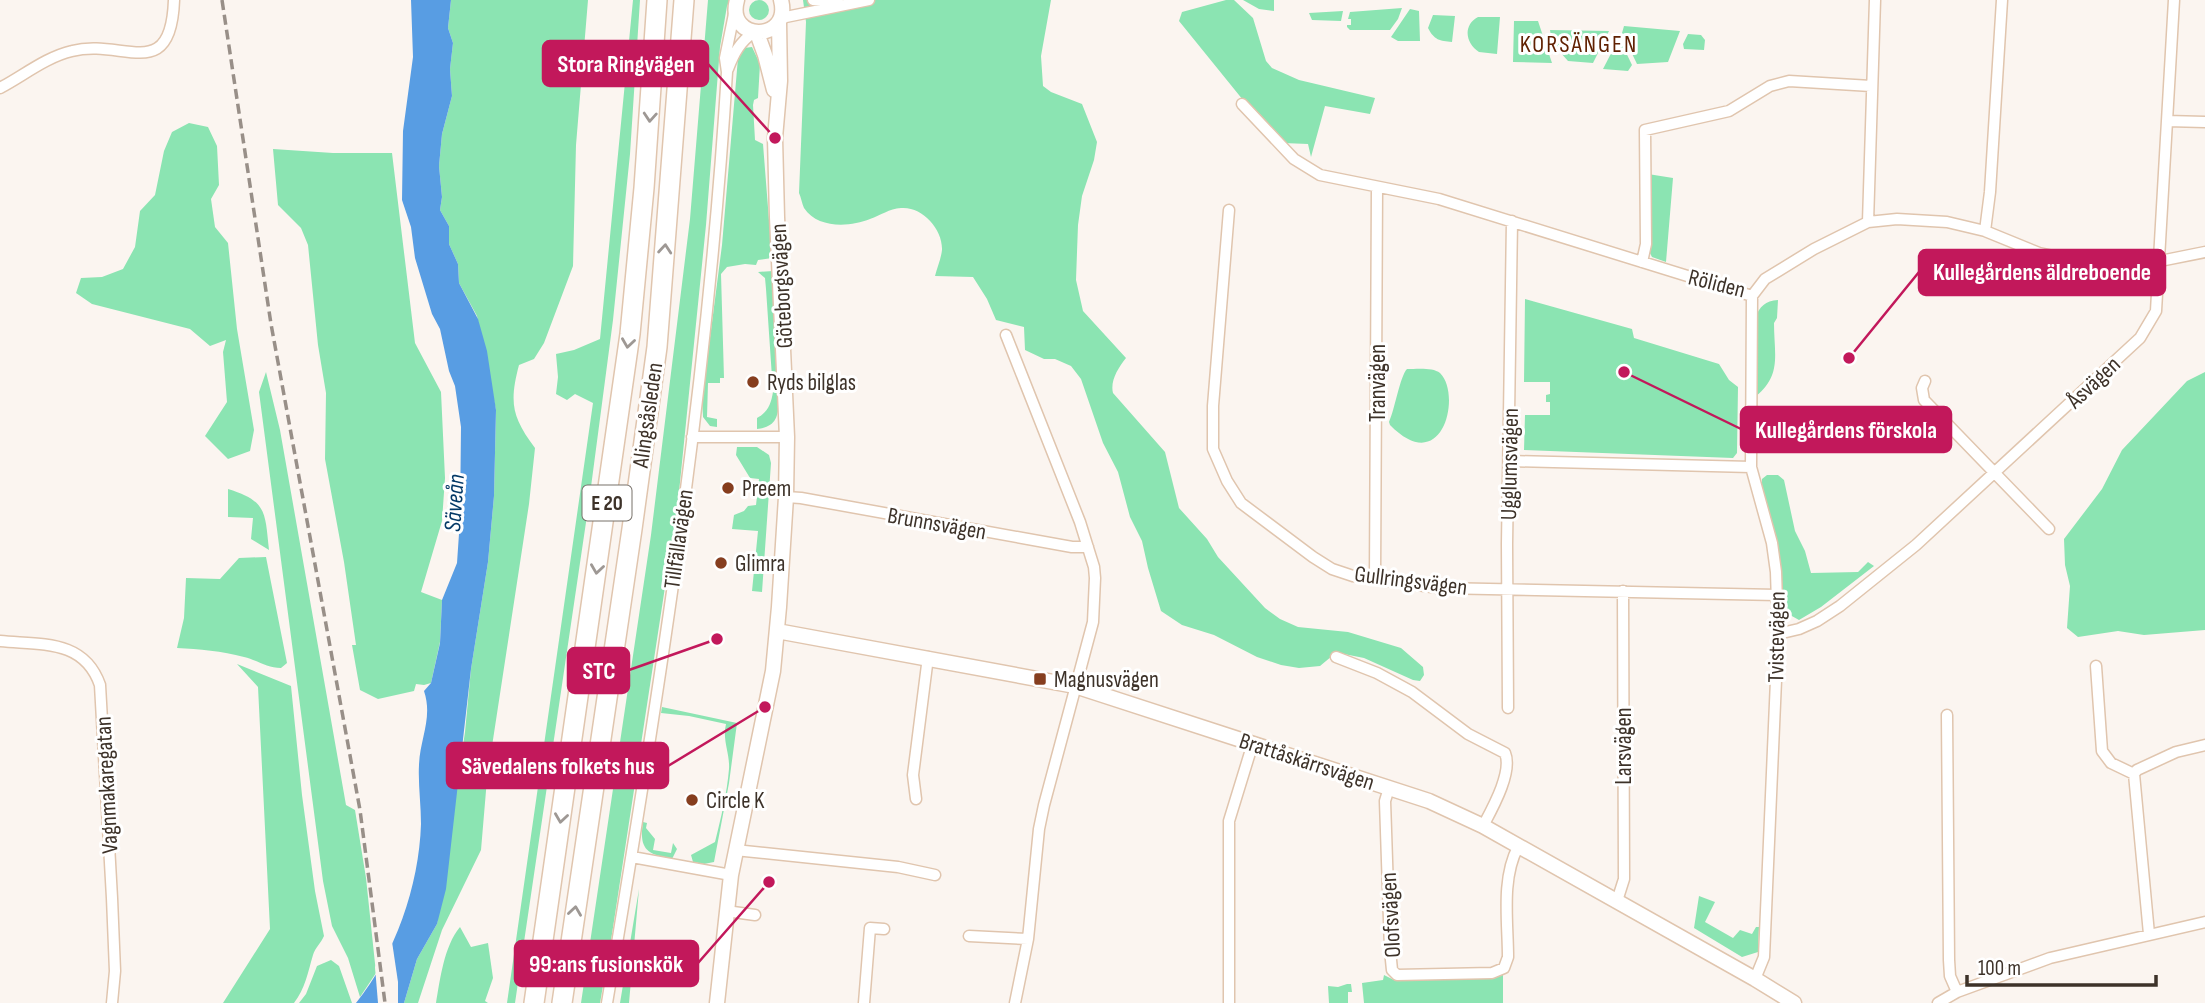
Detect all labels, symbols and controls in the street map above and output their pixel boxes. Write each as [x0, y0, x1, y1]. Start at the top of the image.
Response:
district label: KORSÄNGEN [1520, 30, 1638, 59]
callout: Stora Ringvägen [543, 41, 708, 86]
text: Stora Ringvägen [557, 50, 695, 79]
one-way arrow [642, 112, 657, 123]
street label: Göteborgsvägen [765, 223, 799, 349]
one-way arrow [657, 243, 672, 254]
callout: Kullegårdens äldreboende [1919, 250, 2165, 295]
text: Kullegårdens äldreboende [1933, 258, 2151, 287]
street label: Röliden [1685, 263, 1748, 305]
one-way arrow [621, 338, 636, 349]
street label: Tranvägen [1364, 344, 1392, 422]
street label: Åsvägen [2060, 351, 2127, 415]
street label: Alingsåsleden [627, 361, 669, 470]
place label: Ryds bilglas [767, 369, 856, 397]
marker: Ryds bilglas [745, 374, 761, 390]
callout: Kullegårdens förskola [1741, 407, 1951, 452]
street label: Ugglumsvägen [1495, 408, 1525, 520]
text: Kullegårdens förskola [1755, 416, 1937, 445]
water label: Säveån [438, 473, 471, 533]
place label: Preem [742, 475, 791, 503]
marker: Preem [720, 480, 736, 496]
road number: E 20 [582, 486, 632, 520]
street label: Tillfällavägen [658, 488, 700, 591]
street label: Brunnsvägen [885, 502, 988, 546]
place label: Glimra [735, 550, 785, 578]
marker: Glimra [713, 555, 729, 571]
street label: Gullringsvägen [1353, 560, 1469, 602]
one-way arrow [590, 563, 605, 575]
street label: Tvistevägen [1762, 591, 1792, 683]
callout: STC [568, 648, 629, 693]
text: STC [582, 657, 616, 686]
place label: Magnusvägen [1054, 666, 1159, 694]
marker: Magnusvägen [1032, 671, 1048, 687]
street label: Larsvägen [1610, 707, 1638, 785]
street label: Vagnmakaregatan [89, 716, 125, 854]
street label: Brattåskärrsvägen [1236, 727, 1378, 797]
callout: Sävedalens folkets hus [447, 743, 668, 788]
text: Sävedalens folkets hus [461, 752, 655, 781]
place label: Circle K [706, 787, 765, 815]
marker: Circle K [684, 792, 700, 808]
one-way arrow [553, 812, 568, 824]
street label: Olofsvägen [1375, 872, 1407, 958]
one-way arrow [568, 905, 583, 917]
callout: 99:ans fusionskök [515, 941, 698, 986]
scale bar [1967, 944, 2156, 988]
text: 99:ans fusionskök [529, 950, 683, 979]
text: 100 m [1978, 956, 2021, 981]

